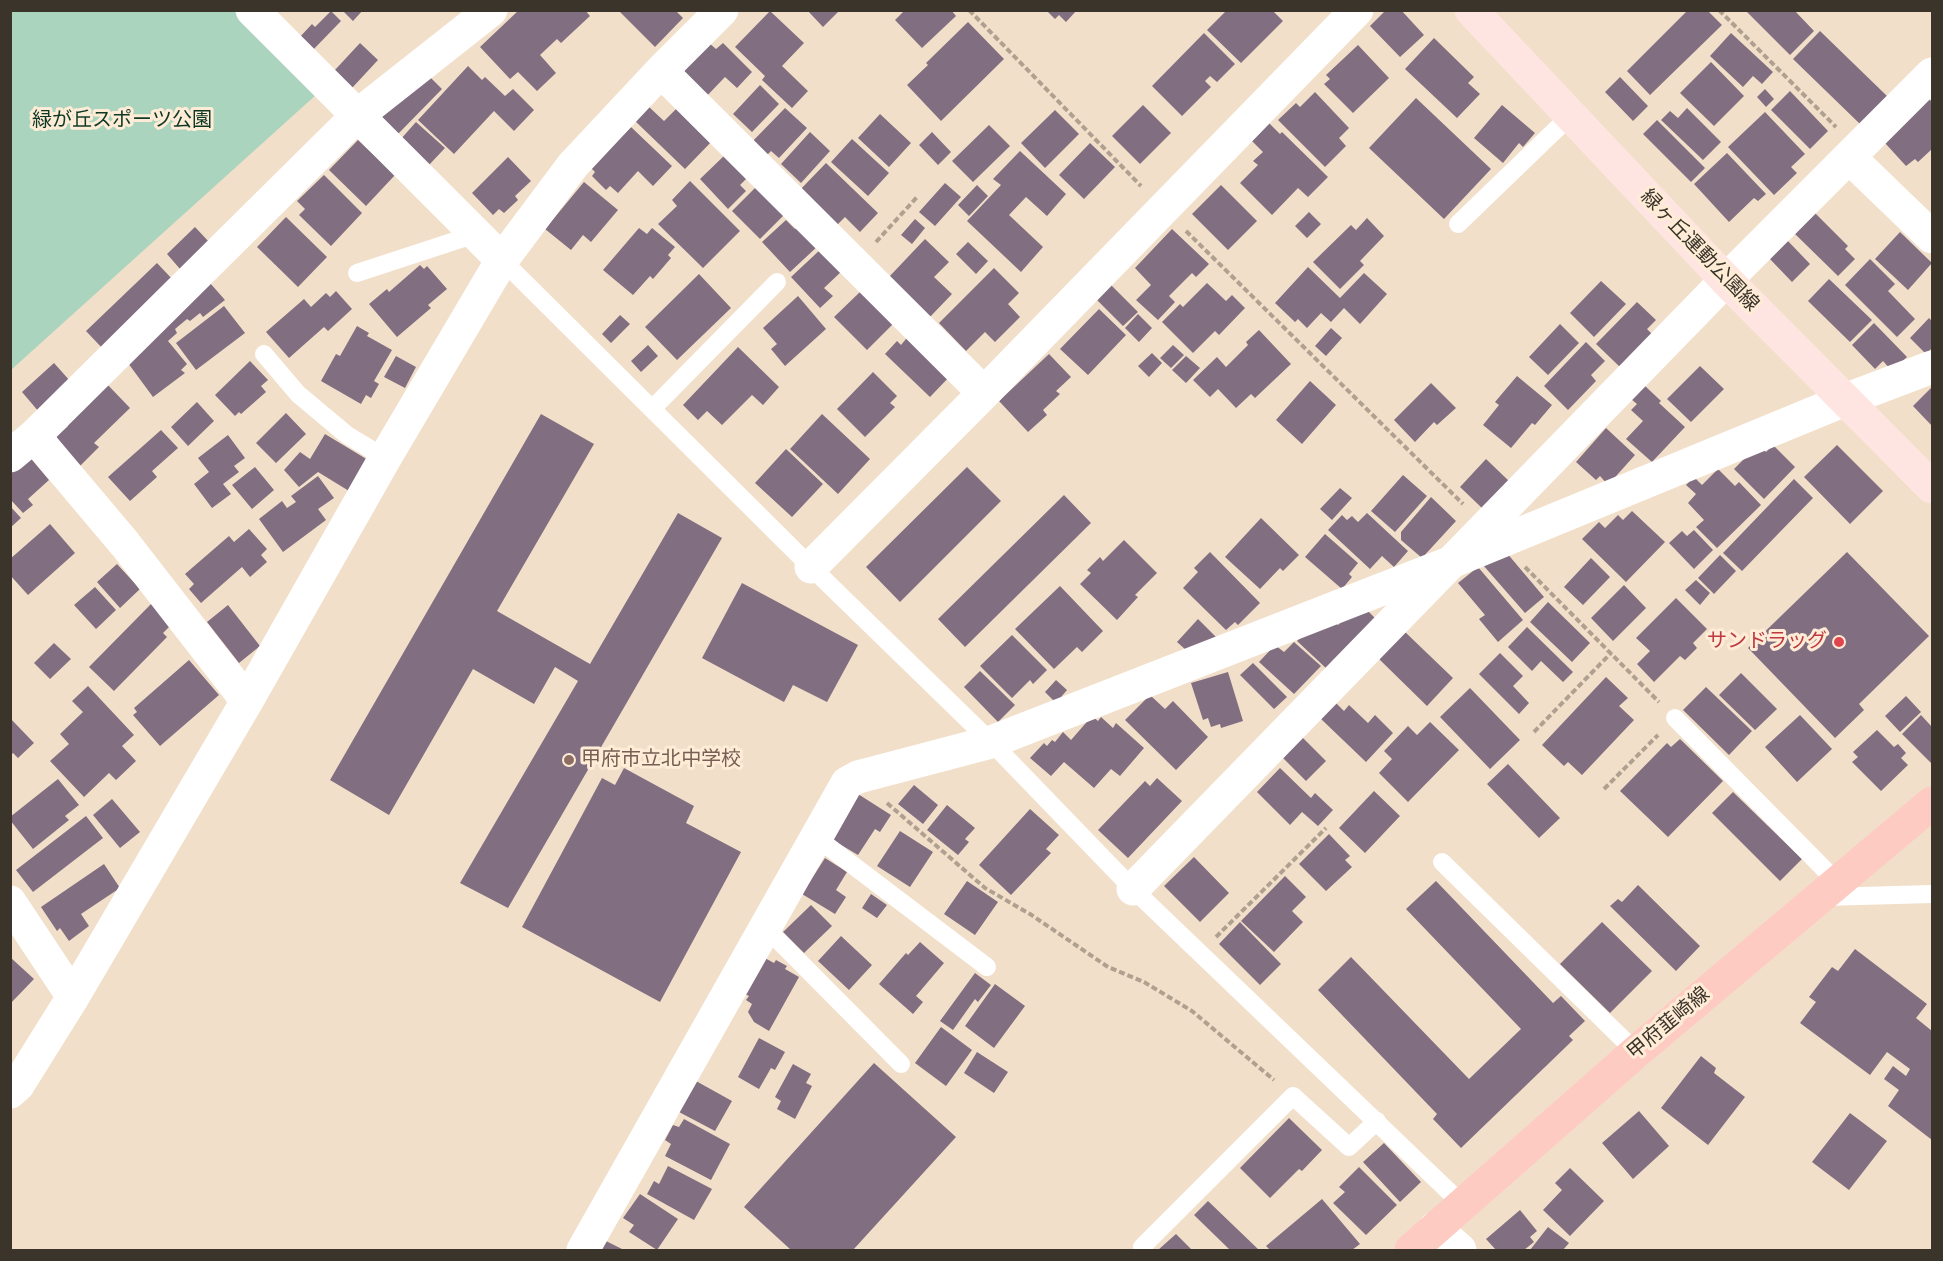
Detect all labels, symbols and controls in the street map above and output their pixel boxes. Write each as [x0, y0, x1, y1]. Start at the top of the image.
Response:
park label: 緑が丘スポーツ公園 [32, 109, 212, 133]
street label: 緑ヶ丘運動公園線 [1635, 185, 1763, 317]
place label: サンドラッグ [1707, 630, 1827, 654]
marker: サンドラッグ [1832, 635, 1846, 649]
place label: 甲府市立北中学校 [581, 748, 741, 772]
marker: 甲府市立北中学校 [562, 753, 576, 767]
street label: 甲府韮崎線 [1623, 983, 1715, 1065]

